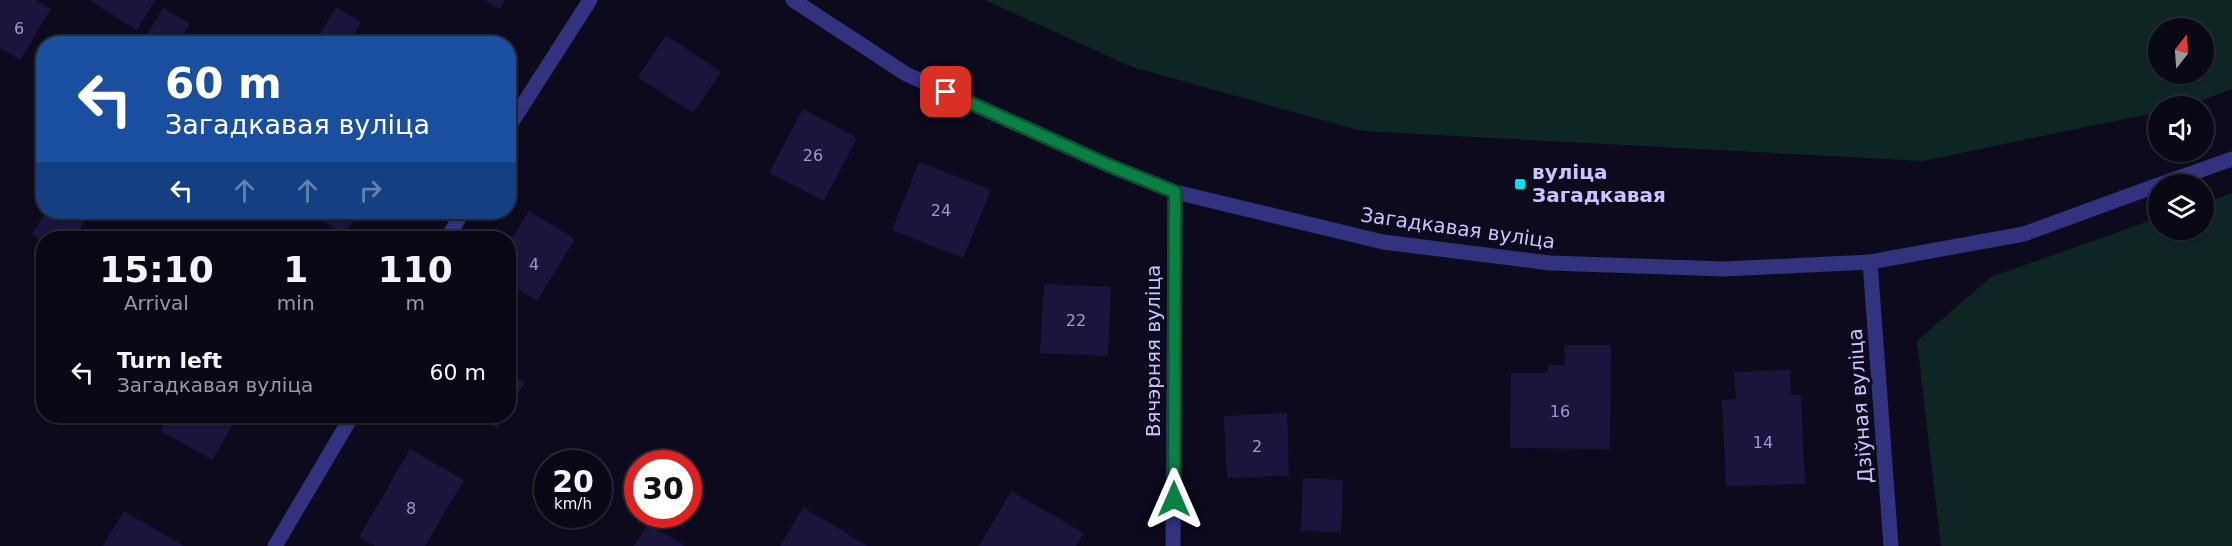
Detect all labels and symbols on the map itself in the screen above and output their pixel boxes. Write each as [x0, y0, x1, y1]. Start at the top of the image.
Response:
north arrow [2148, 18, 2214, 84]
house number: 6 [14, 19, 24, 38]
pin [920, 66, 971, 117]
house number: 26 [803, 146, 823, 165]
place label: вуліца Загадкавая [1532, 160, 1666, 207]
marker: вуліца Загадкавая [1513, 177, 1527, 191]
house number: 24 [931, 201, 951, 220]
street label: Загадкавая вуліца [1359, 202, 1557, 254]
house number: 4 [529, 255, 539, 274]
street label: Вячэрняя вуліца [1141, 265, 1165, 437]
house number: 22 [1066, 311, 1086, 330]
street label: Дзіўная вуліца [1843, 328, 1877, 484]
house number: 16 [1550, 402, 1570, 421]
house number: 14 [1753, 433, 1773, 452]
house number: 2 [1252, 437, 1262, 456]
speed limit sign: 30 [624, 450, 702, 528]
position arrow [1142, 467, 1206, 531]
house number: 8 [406, 499, 416, 518]

